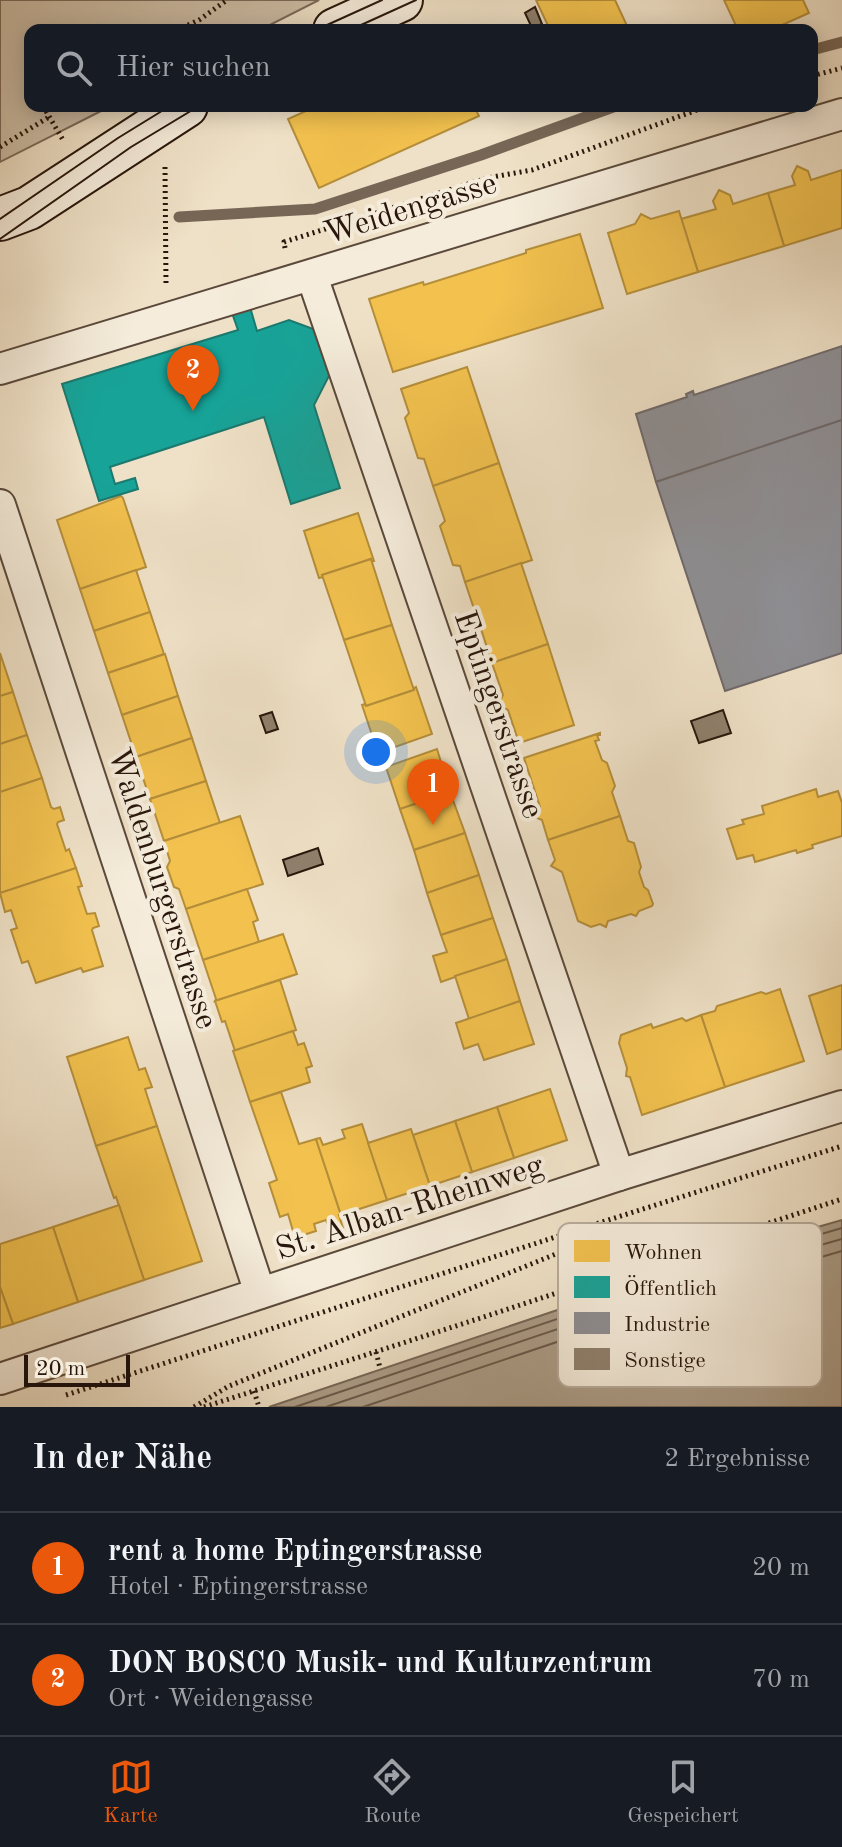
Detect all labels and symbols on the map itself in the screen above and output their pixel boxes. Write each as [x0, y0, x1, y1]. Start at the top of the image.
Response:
street label: Weidengasse [321, 168, 501, 251]
pin: 2 [167, 345, 219, 411]
street label: Eptingerstrasse [447, 607, 548, 823]
your location [356, 732, 396, 772]
street label: Waldenburgerstrasse [101, 745, 222, 1033]
pin: 1 [407, 759, 459, 825]
street label: St. Alban-Rheinweg [272, 1150, 548, 1267]
legend [558, 1223, 822, 1387]
text: Wohnen [624, 1242, 702, 1264]
text: Öffentlich [624, 1275, 717, 1300]
text: Industrie [624, 1314, 710, 1336]
text: Sonstige [624, 1350, 706, 1372]
scale bar [24, 1351, 130, 1387]

